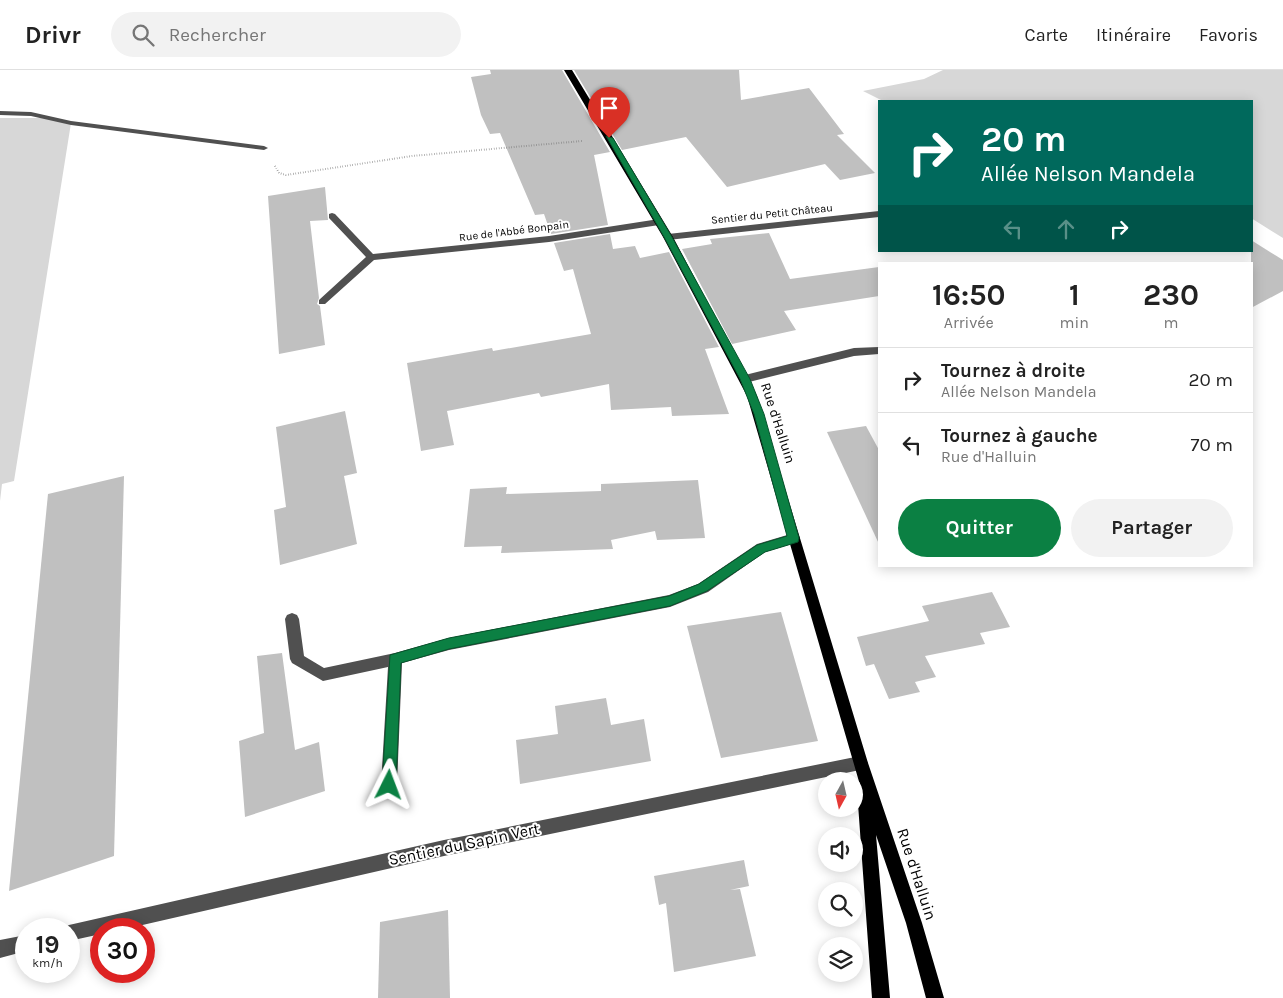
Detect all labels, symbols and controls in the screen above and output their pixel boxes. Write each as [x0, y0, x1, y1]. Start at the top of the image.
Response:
search box [111, 12, 461, 57]
text: Drivr [25, 21, 81, 49]
icon: search [129, 21, 157, 49]
text: Rechercher [169, 24, 266, 46]
text: Carte [1025, 24, 1068, 46]
text: Itinéraire [1096, 24, 1171, 46]
text: Favoris [1199, 24, 1258, 46]
pin [588, 87, 630, 138]
icon: arrive [595, 94, 623, 122]
text: 20 m [981, 119, 1066, 160]
icon: right [898, 120, 963, 185]
text: Allée Nelson Mandela [981, 161, 1195, 187]
street label: Sentier du Petit Château [711, 201, 833, 227]
icon: left [999, 215, 1027, 243]
icon: ahead [1052, 215, 1080, 243]
icon: right [1105, 215, 1133, 243]
street label: Rue de l'Abbé Bonpain [458, 218, 570, 244]
text: 16:50 [932, 277, 1006, 313]
text: 1 [1069, 277, 1080, 313]
text: 230 [1143, 277, 1199, 313]
text: Arrivée [944, 313, 994, 332]
text: min [1060, 313, 1089, 332]
text: m [1163, 313, 1178, 332]
text: Tournez à droite [941, 360, 1085, 382]
icon: right [898, 366, 926, 394]
text: 20 m [1188, 369, 1233, 391]
street label: Rue d'Halluin [757, 381, 799, 465]
text: Allée Nelson Mandela [941, 382, 1097, 401]
text: Tournez à gauche [941, 425, 1098, 447]
icon: left [898, 431, 926, 459]
text: 70 m [1191, 434, 1233, 456]
text: Rue d'Halluin [941, 447, 1037, 466]
button: Quitter [898, 499, 1061, 557]
button: Partager [1071, 499, 1233, 557]
position arrow [362, 758, 414, 810]
north arrow [818, 772, 862, 818]
map controls [818, 772, 863, 982]
street label: Sentier du Sapin Vert [387, 819, 541, 869]
street label: Rue d'Halluin [893, 826, 941, 922]
button: sound [818, 827, 863, 872]
button: search [818, 882, 863, 927]
speed limit sign: 30 [90, 918, 155, 983]
text: 19 [35, 930, 60, 959]
button: layers [818, 937, 863, 982]
text: km/h [32, 956, 63, 970]

